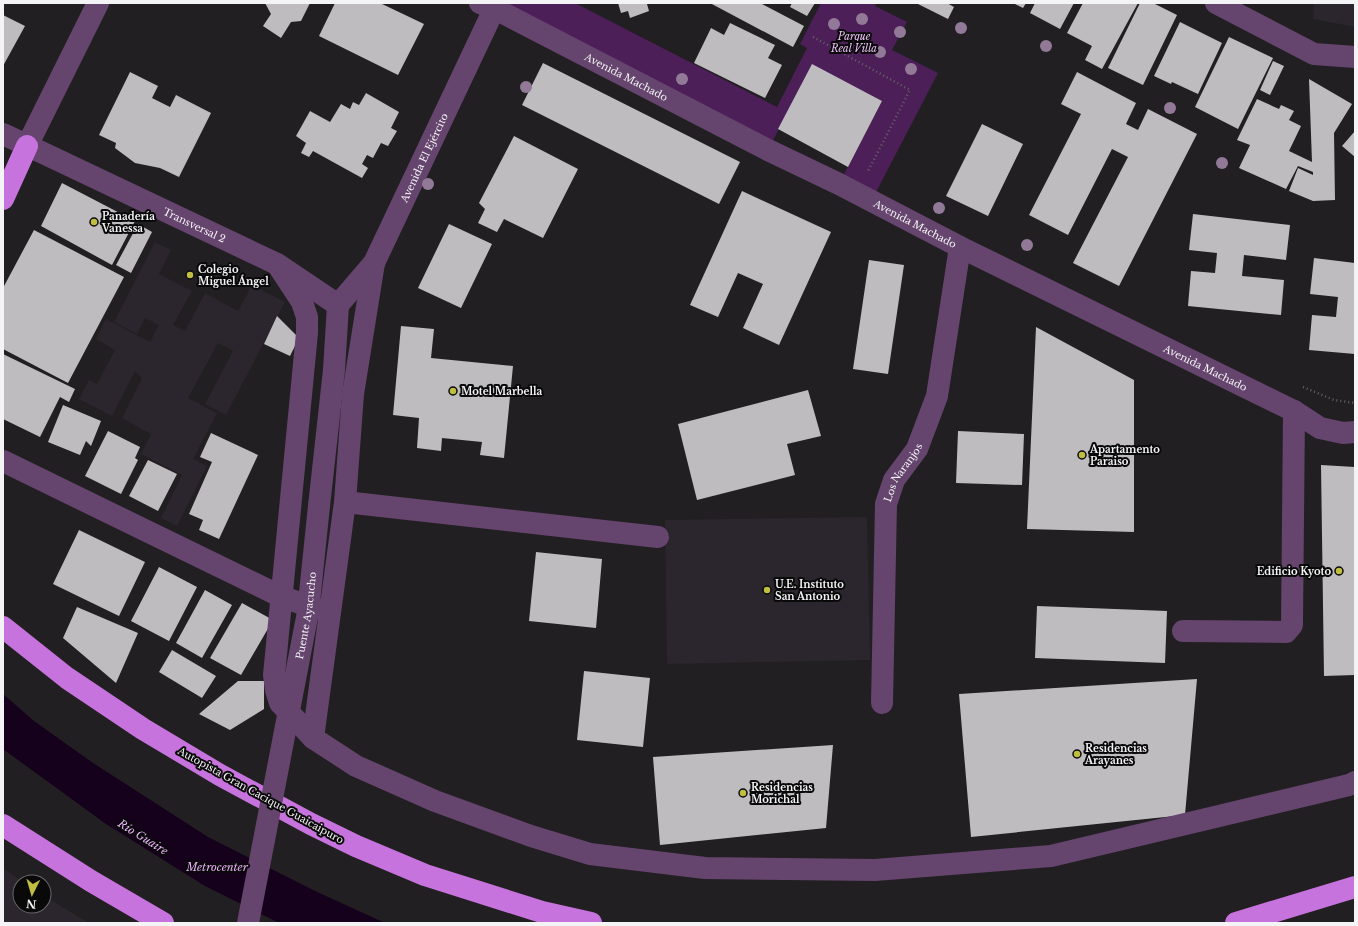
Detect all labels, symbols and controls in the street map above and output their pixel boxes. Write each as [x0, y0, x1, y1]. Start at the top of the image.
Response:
park label: Parque Real Villa [830, 30, 877, 55]
street label: Avenida Machado [582, 50, 670, 104]
street label: Avenida El Ejército [397, 111, 451, 205]
street label: Avenida Machado [870, 197, 959, 251]
street label: Transversal 2 [161, 205, 228, 246]
place label: Panadería Vanessa [101, 210, 155, 235]
marker: Panadería Vanessa [89, 217, 99, 227]
place label: Colegio Miguel Ángel [198, 263, 269, 288]
marker: Colegio Miguel Ángel [185, 270, 195, 280]
street label: Avenida Machado [1160, 341, 1250, 394]
place label: Motel Marbella [461, 385, 543, 398]
marker: Motel Marbella [448, 386, 458, 396]
street label: Los Naranjos [881, 441, 926, 504]
place label: Apartamento Paraiso [1089, 443, 1160, 468]
marker: Apartamento Paraiso [1077, 450, 1087, 460]
place label: Edificio Kyoto [1257, 565, 1331, 578]
marker: Edificio Kyoto [1334, 566, 1344, 576]
street label: Puente Ayacucho [293, 571, 319, 660]
place label: U.E. Instituto San Antonio [775, 578, 844, 603]
marker: U.E. Instituto San Antonio [762, 585, 772, 595]
place label: Residencias Arayanes [1084, 742, 1147, 767]
street label: Autopista Gran Cacique Guaicaipuro [175, 744, 346, 847]
marker: Residencias Arayanes [1072, 749, 1082, 759]
place label: Residencias Morichal [751, 781, 813, 806]
marker: Residencias Morichal [738, 788, 748, 798]
water label: Río Guaire [115, 816, 171, 858]
water label: Metrocenter [185, 860, 249, 874]
north arrow [12, 874, 52, 914]
text: N [25, 896, 37, 911]

